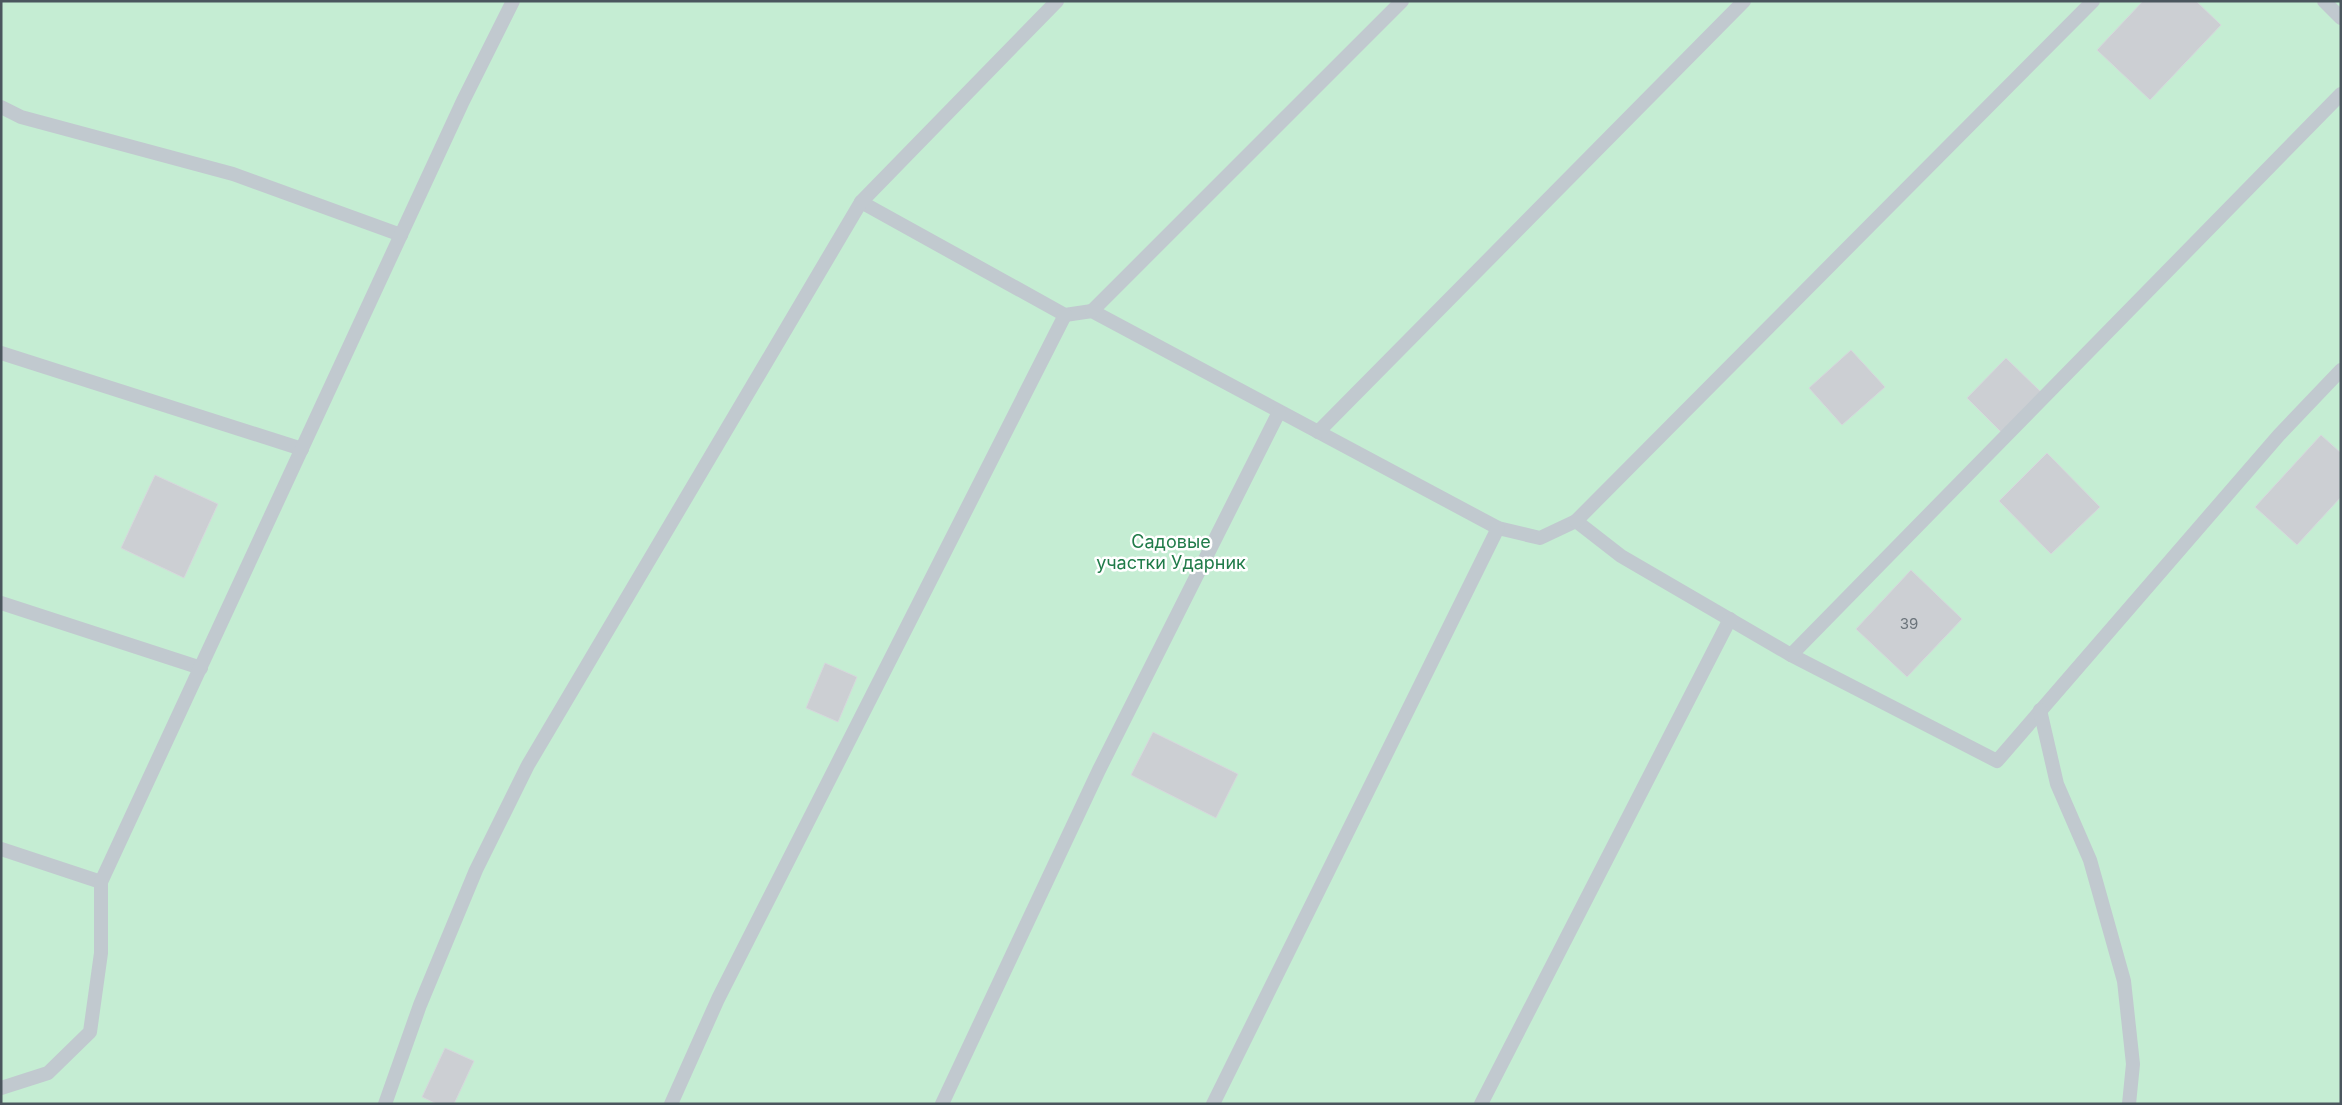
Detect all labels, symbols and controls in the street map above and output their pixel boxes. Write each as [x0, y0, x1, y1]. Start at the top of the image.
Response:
park label: Садовые участки Ударник [1096, 531, 1246, 573]
house number: 39 [1900, 614, 1918, 633]

